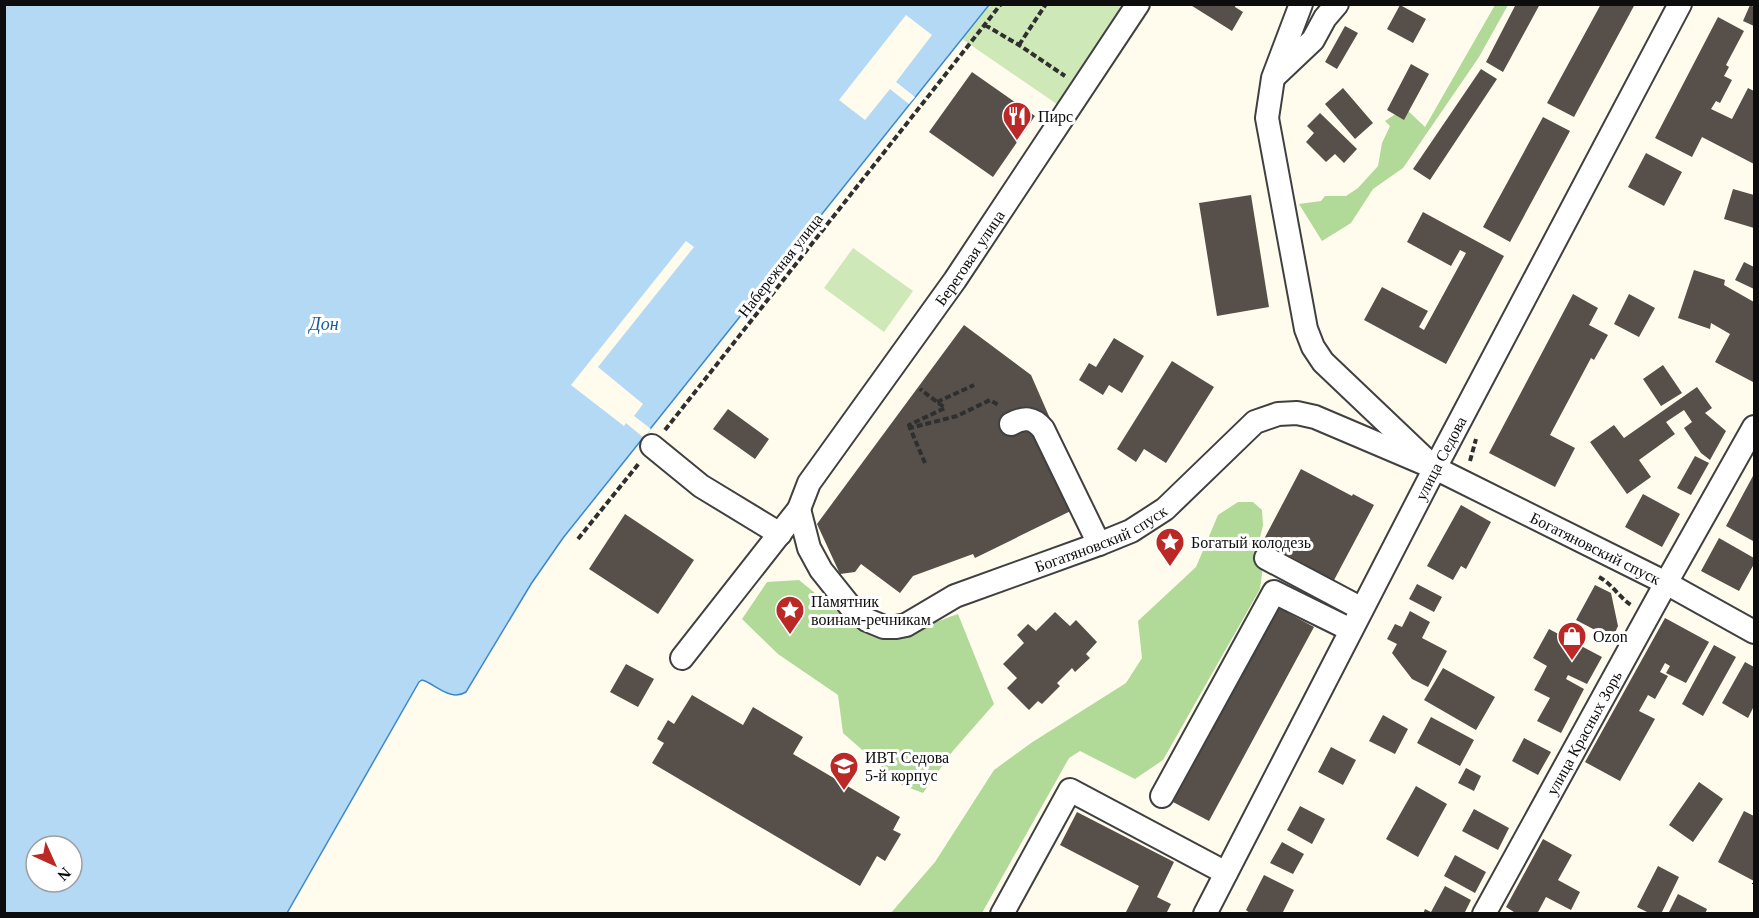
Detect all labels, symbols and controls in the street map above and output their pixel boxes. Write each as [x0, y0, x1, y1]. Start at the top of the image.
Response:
restaurant icon: Пирс [1001, 100, 1033, 142]
place label: Пирс [1038, 108, 1073, 126]
street label: Береговая улица [932, 207, 1008, 309]
street label: Набережная улица [735, 210, 827, 321]
water label: Дон [307, 314, 339, 334]
street label: улица Седова [1412, 414, 1470, 503]
street label: Богатяновский спуск [1033, 502, 1170, 575]
street label: Богатяновский спуск [1527, 509, 1663, 588]
place icon: Богатый колодезь [1154, 526, 1186, 568]
place label: Богатый колодезь [1191, 534, 1311, 552]
place label: Памятник воинам-речникам [811, 593, 931, 629]
place icon: Памятник воинам-речникам [774, 594, 806, 636]
shop icon: Ozon [1556, 620, 1588, 662]
place label: Ozon [1593, 628, 1628, 645]
street label: улица Красных Зорь [1543, 668, 1625, 798]
place label: ИВТ Седова 5-й корпус [865, 749, 949, 785]
school or university icon: ИВТ Седова 5-й корпус [828, 750, 860, 792]
north arrow [24, 834, 84, 894]
text: N [54, 864, 74, 885]

